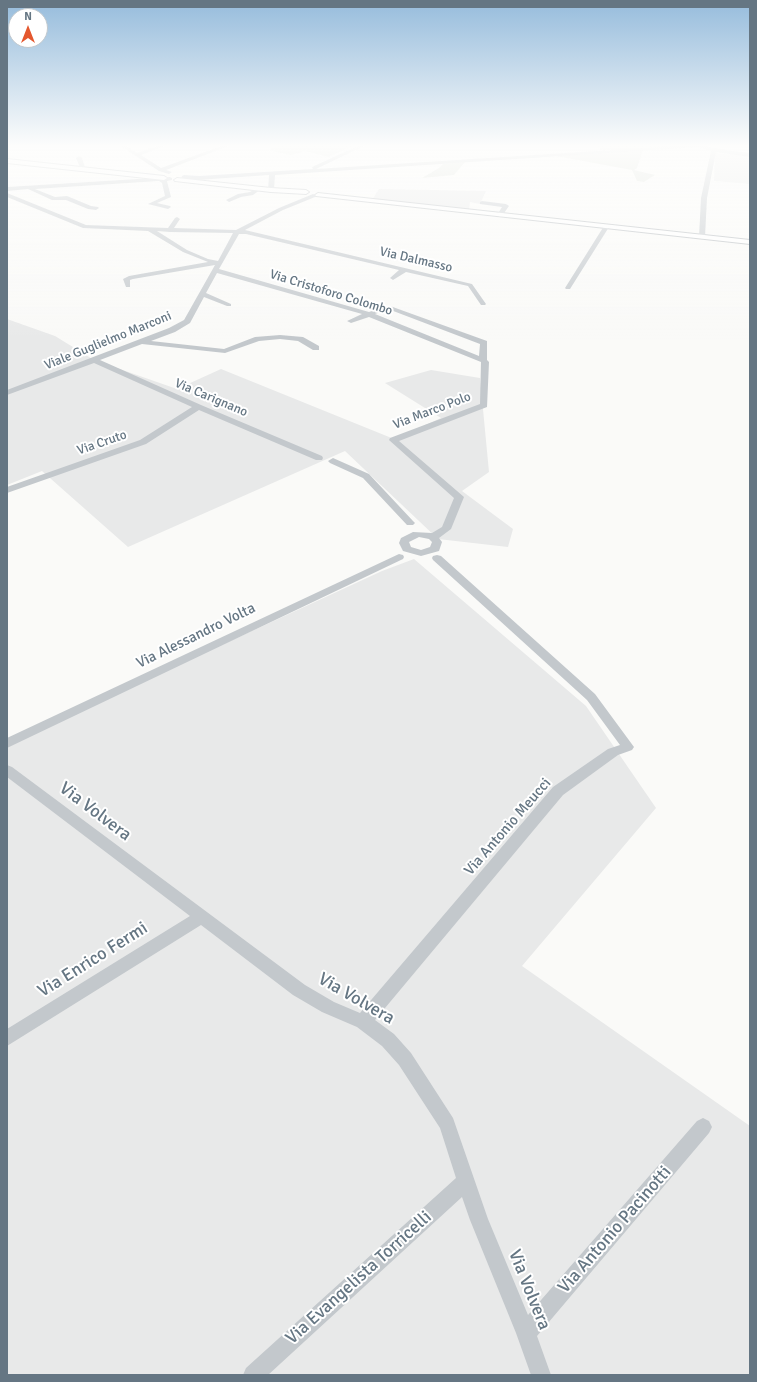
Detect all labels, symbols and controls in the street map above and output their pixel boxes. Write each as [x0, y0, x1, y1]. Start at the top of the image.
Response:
north arrow [8, 8, 48, 48]
text: N [24, 10, 32, 23]
street label: Via Dalmasso [378, 244, 454, 276]
street label: Via Cristoforo Colombo [268, 267, 394, 319]
street label: Viale Guglielmo Marconi [42, 308, 174, 374]
street label: Via Carignano [172, 376, 250, 420]
street label: Via Marco Polo [391, 389, 473, 433]
street label: Via Cruto [75, 427, 129, 459]
street label: Via Alessandro Volta [134, 599, 258, 673]
street label: Via Antonio Meucci [461, 775, 555, 879]
street label: Via Volvera [55, 778, 135, 846]
street label: Via Enrico Fermi [34, 918, 152, 1002]
street label: Via Volvera [314, 968, 398, 1030]
street label: Via Antonio Pacinotti [554, 1162, 676, 1298]
street label: Via Evangelista Torricelli [282, 1207, 436, 1349]
street label: Via Volvera [503, 1247, 555, 1333]

